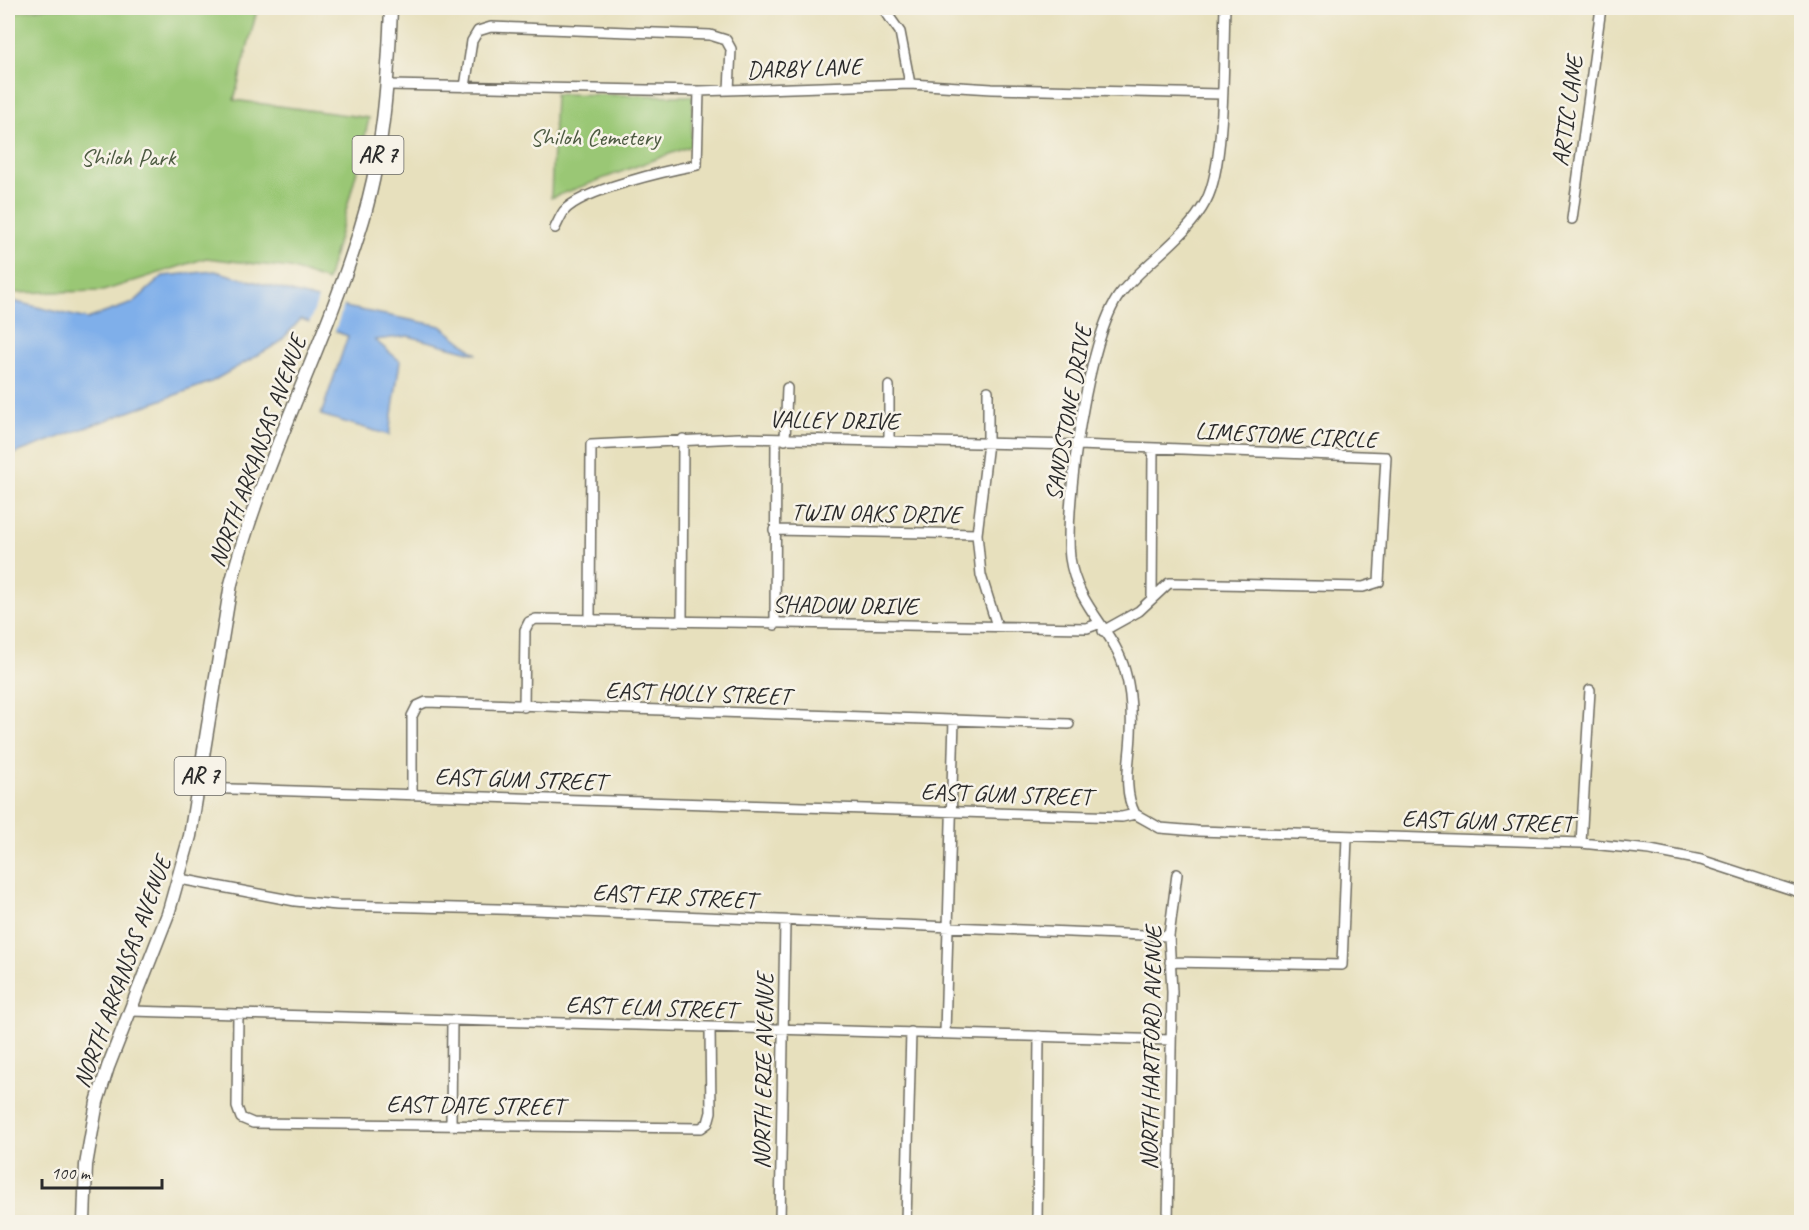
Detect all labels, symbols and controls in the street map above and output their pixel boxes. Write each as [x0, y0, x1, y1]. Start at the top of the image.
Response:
street label: DARBY LANE [746, 51, 865, 85]
street label: ARTIC LANE [1544, 51, 1590, 168]
park label: Shiloh Cemetery [530, 122, 662, 152]
road number: AR 7 [352, 136, 404, 174]
park label: Shiloh Park [81, 142, 177, 172]
street label: SANDSTONE DRIVE [1038, 320, 1099, 503]
street label: NORTH ARKANSAS AVENUE [201, 329, 314, 571]
street label: VALLEY DRIVE [769, 404, 902, 436]
street label: LIMESTONE CIRCLE [1194, 415, 1381, 455]
street label: TWIN OAKS DRIVE [791, 497, 964, 530]
street label: SHADOW DRIVE [772, 589, 921, 621]
street label: EAST HOLLY STREET [605, 675, 796, 711]
road number: AR 7 [174, 757, 226, 795]
street label: EAST GUM STREET [434, 761, 612, 797]
street label: EAST GUM STREET [920, 776, 1098, 812]
street label: EAST GUM STREET [1401, 803, 1579, 839]
street label: NORTH ARKANSAS AVENUE [66, 850, 179, 1092]
street label: EAST FIR STREET [592, 877, 762, 916]
street label: NORTH HARTFORD AVENUE [1134, 923, 1168, 1170]
street label: NORTH ERIE AVENUE [746, 970, 780, 1169]
street label: EAST ELM STREET [565, 989, 743, 1025]
street label: EAST DATE STREET [386, 1088, 570, 1122]
scale bar [42, 1152, 162, 1190]
text: 100 m [51, 1162, 92, 1184]

